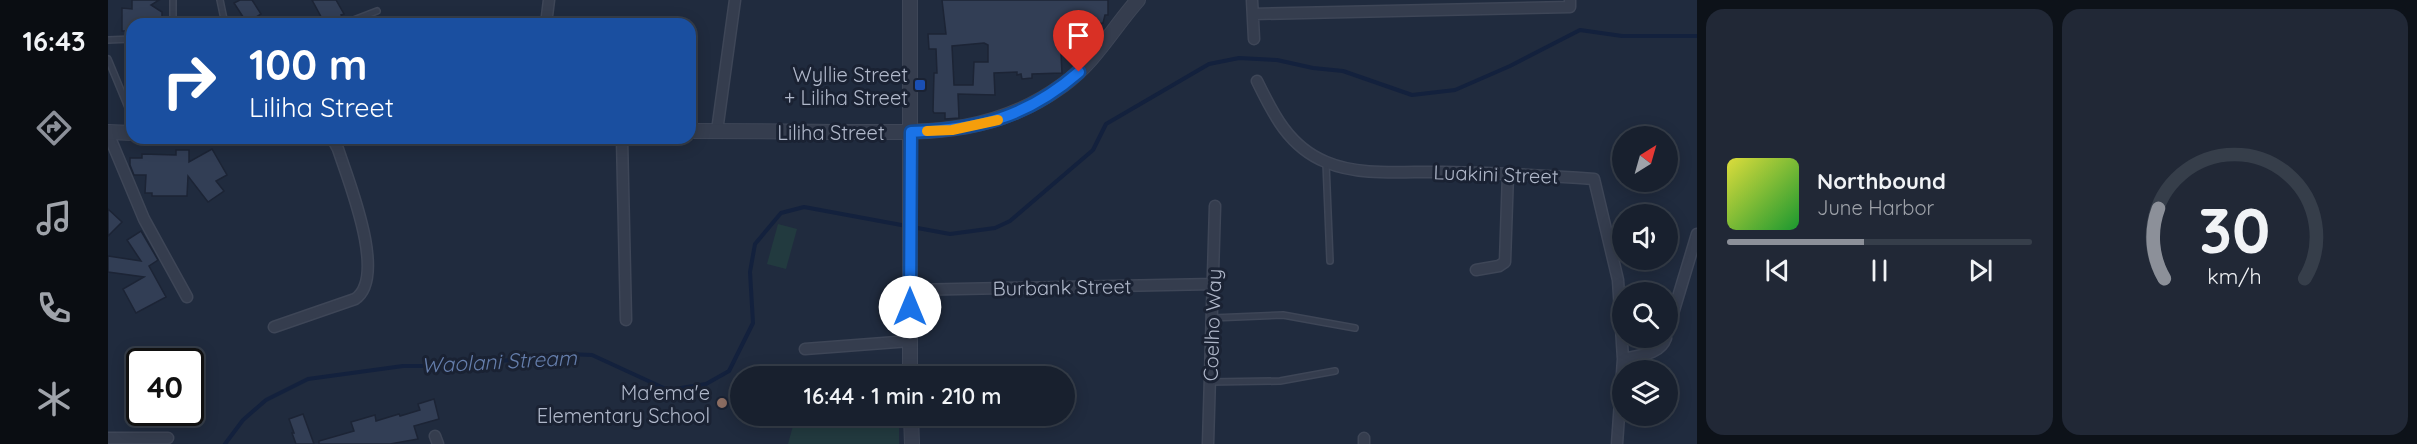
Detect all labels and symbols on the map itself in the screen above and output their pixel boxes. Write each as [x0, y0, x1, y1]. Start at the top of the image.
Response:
pin [1053, 10, 1104, 72]
place label: Wyllie Street + Liliha Street [784, 62, 908, 110]
marker: Wyllie Street + Liliha Street [913, 78, 927, 92]
street label: Liliha Street [777, 120, 885, 145]
north arrow [1612, 126, 1678, 192]
street label: Luakini Street [1433, 159, 1559, 189]
street label: Coelho Way [1198, 268, 1226, 382]
street label: Burbank Street [992, 273, 1132, 301]
position arrow [878, 275, 942, 339]
water label: Waolani Stream [421, 344, 578, 378]
speed limit sign: 40 [126, 348, 204, 426]
place label: Ma'ema'e Elementary School [537, 380, 710, 428]
marker: Ma'ema'e Elementary School [715, 396, 729, 410]

